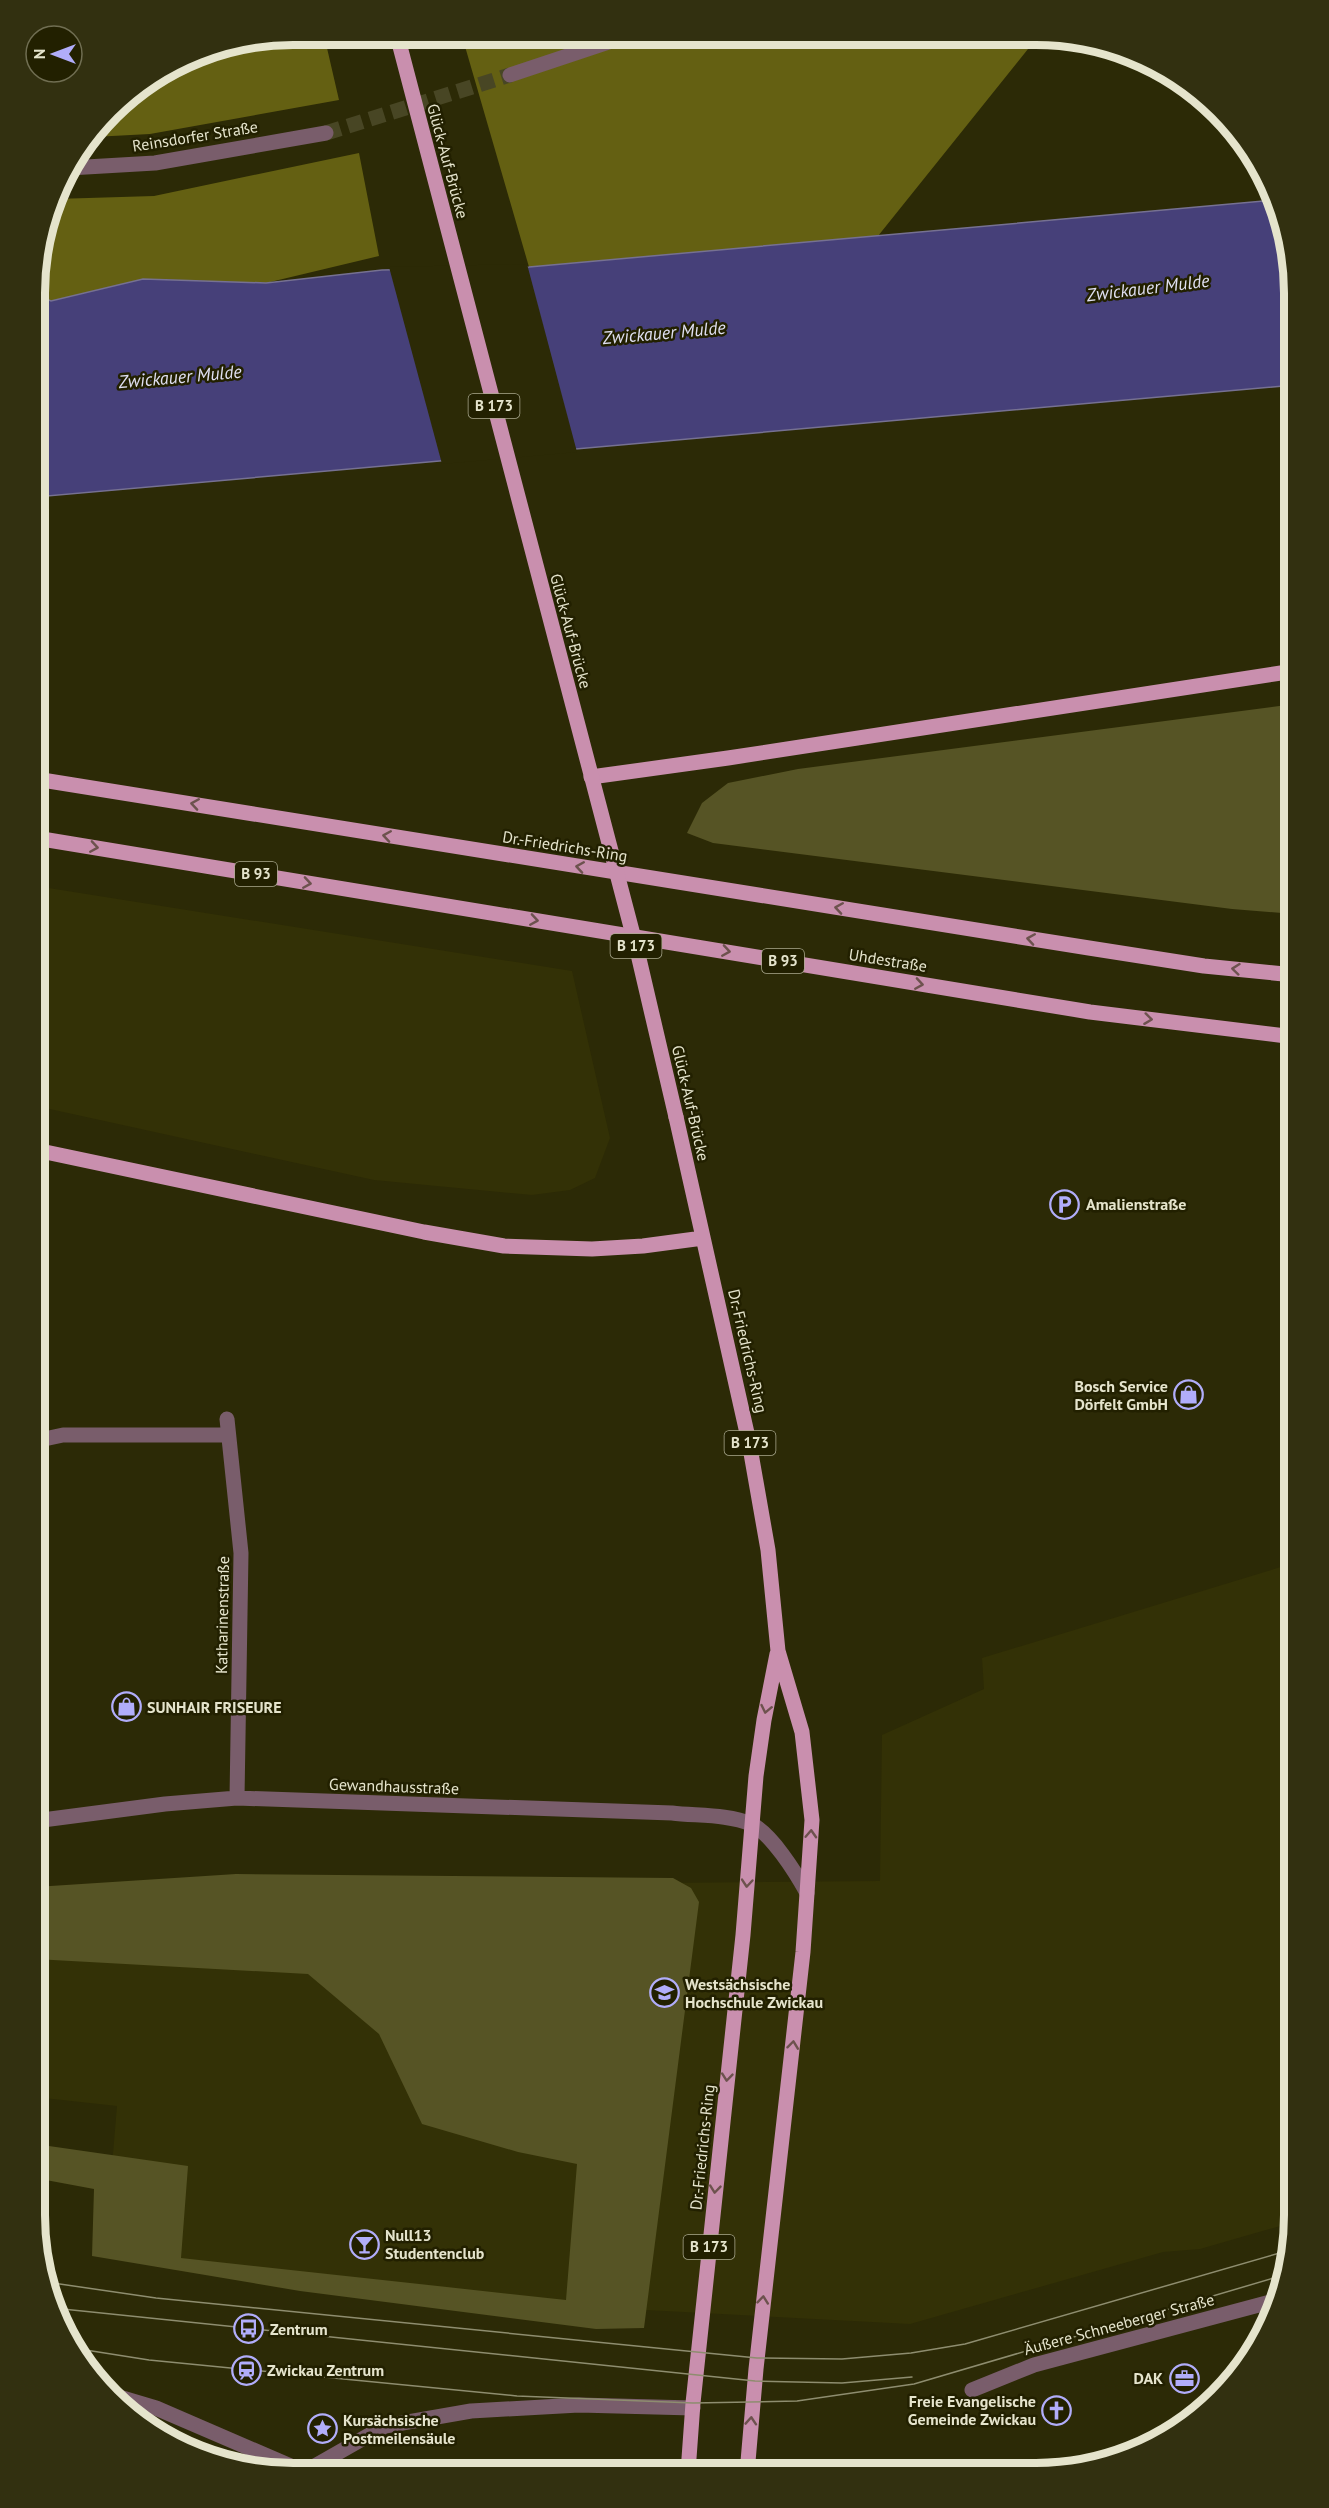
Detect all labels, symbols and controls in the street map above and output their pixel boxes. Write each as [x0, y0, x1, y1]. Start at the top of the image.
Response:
north arrow [24, 24, 84, 84]
text: N [29, 49, 49, 59]
street label: Glück-Auf-Brücke [423, 101, 473, 221]
street label: Reinsdorfer Straße [131, 116, 259, 156]
water label: Zwickauer Mulde [1084, 268, 1211, 307]
water label: Zwickauer Mulde [600, 316, 727, 349]
water label: Zwickauer Mulde [116, 360, 243, 393]
road number: B 173 [468, 394, 520, 418]
street label: Glück-Auf-Brücke [546, 571, 596, 691]
one-way arrow [190, 799, 199, 811]
street label: Dr.-Friedrichs-Ring [501, 826, 629, 866]
one-way arrow [382, 830, 392, 842]
one-way arrow [88, 840, 98, 853]
one-way arrow [575, 861, 584, 873]
road number: B 93 [235, 862, 277, 886]
one-way arrow [301, 876, 311, 889]
one-way arrow [834, 903, 843, 915]
one-way arrow [529, 914, 539, 926]
road number: B 173 [610, 934, 662, 958]
one-way arrow [1026, 934, 1036, 946]
street label: Uhdestraße [847, 944, 929, 976]
one-way arrow [722, 945, 731, 957]
road number: B 93 [762, 949, 804, 973]
one-way arrow [1232, 963, 1241, 976]
one-way arrow [914, 977, 923, 989]
one-way arrow [1144, 1013, 1153, 1025]
street label: Glück-Auf-Brücke [668, 1043, 714, 1163]
parking icon: Amalienstraße [1049, 1188, 1081, 1220]
place label: Amalienstraße [1086, 1194, 1186, 1214]
street label: Dr.-Friedrichs-Ring [724, 1287, 772, 1415]
place label: Bosch Service Dörfelt GmbH [1075, 1376, 1168, 1414]
shop icon: Bosch Service Dörfelt GmbH [1173, 1379, 1205, 1411]
road number: B 173 [724, 1431, 776, 1455]
street label: Katharinenstraße [211, 1556, 233, 1674]
shop icon: SUNHAIR FRISEURE [110, 1691, 142, 1723]
place label: SUNHAIR FRISEURE [147, 1697, 282, 1717]
one-way arrow [760, 1703, 773, 1713]
street label: Gewandhausstraße [329, 1774, 459, 1798]
one-way arrow [804, 1830, 817, 1839]
one-way arrow [741, 1878, 754, 1887]
place label: Westsächsische Hochschule Zwickau [685, 1974, 823, 2012]
school or university icon: Westsächsische Hochschule Zwickau [648, 1977, 680, 2009]
one-way arrow [786, 2040, 798, 2049]
one-way arrow [722, 2072, 734, 2081]
street label: Dr.-Friedrichs-Ring [685, 2083, 719, 2211]
one-way arrow [709, 2185, 722, 2194]
place label: Null13 Studentenclub [385, 2225, 485, 2263]
bar icon: Null13 Studentenclub [348, 2228, 380, 2260]
road number: B 173 [684, 2235, 734, 2259]
street label: Äußere Schneeberger Straße [1022, 2289, 1216, 2359]
one-way arrow [756, 2296, 769, 2305]
bus stop icon: Zentrum [233, 2313, 265, 2345]
place label: Zentrum [270, 2319, 328, 2339]
station icon: Zwickau Zentrum [230, 2354, 262, 2386]
place label: Zwickau Zentrum [267, 2360, 384, 2380]
office icon: DAK [1168, 2362, 1200, 2394]
place label: DAK [1133, 2368, 1163, 2388]
place label: Freie Evangelische Gemeinde Zwickau [908, 2391, 1036, 2429]
church icon: Freie Evangelische Gemeinde Zwickau [1041, 2394, 1073, 2426]
place label: Kursächsische Postmeilensäule [343, 2410, 456, 2448]
place icon: Kursächsische Postmeilensäule [306, 2413, 338, 2445]
one-way arrow [745, 2416, 758, 2425]

